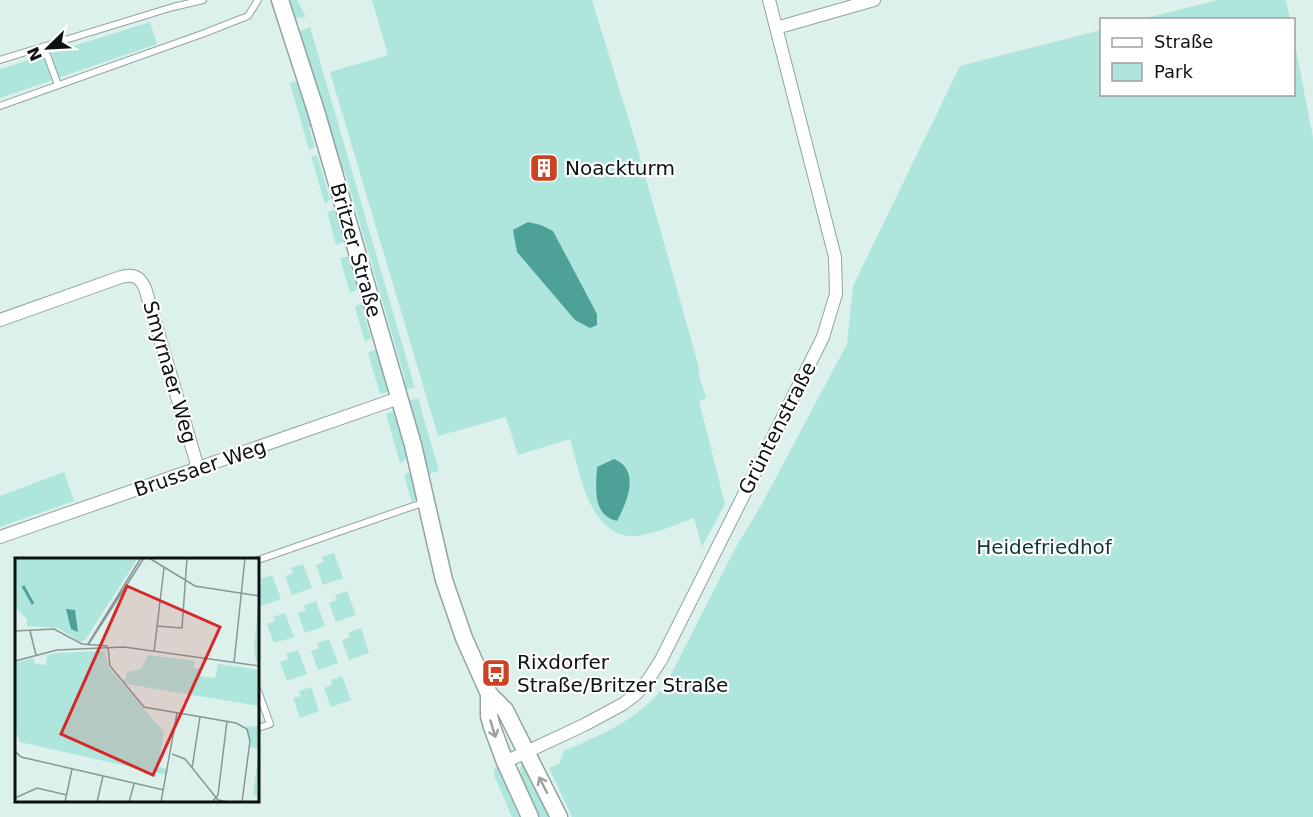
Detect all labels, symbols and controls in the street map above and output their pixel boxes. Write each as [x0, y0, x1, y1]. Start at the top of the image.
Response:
north arrow [18, 18, 78, 78]
legend [1100, 18, 1295, 96]
text: Straße [1154, 31, 1213, 52]
text: N [23, 44, 46, 64]
text: Park [1154, 61, 1193, 82]
building icon: Noackturm [528, 152, 560, 184]
place label: Noackturm [565, 156, 675, 180]
street label: Britzer Straße [325, 180, 387, 320]
street label: Smyrnaer Weg [138, 298, 202, 446]
street label: Grüntenstraße [733, 358, 821, 498]
street label: Brussaer Weg [131, 434, 269, 502]
park label: Heidefriedhof [976, 535, 1113, 559]
inset map [15, 558, 260, 802]
place label: Rixdorfer Straße/Britzer Straße [517, 650, 728, 697]
bus stop icon: Rixdorfer Straße/Britzer Straße [480, 657, 512, 689]
one-way arrow [488, 719, 499, 738]
one-way arrow [536, 776, 548, 794]

